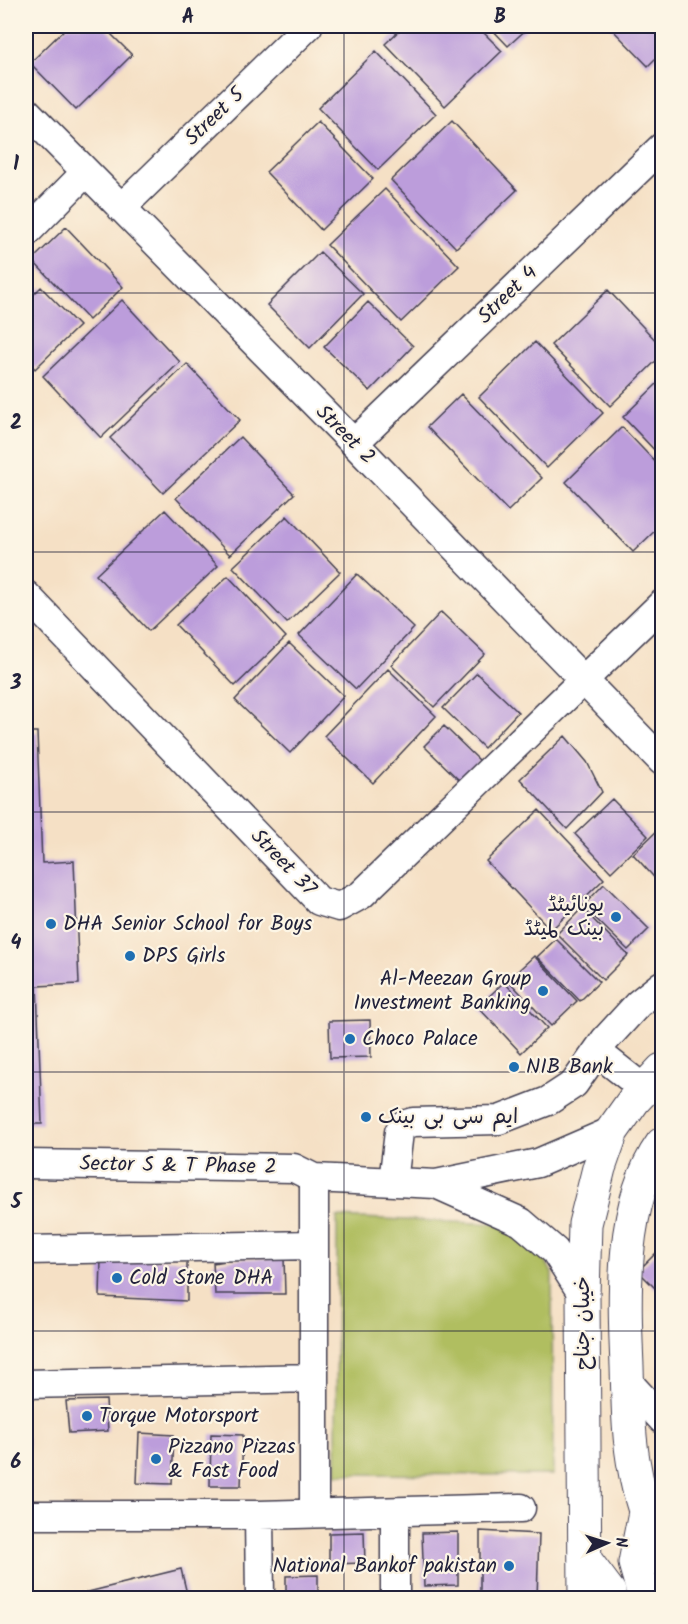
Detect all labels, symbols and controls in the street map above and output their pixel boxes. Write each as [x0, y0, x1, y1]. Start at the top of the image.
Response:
text: A [182, 2, 194, 34]
text: B [494, 2, 506, 34]
street label: Street 5 [177, 79, 254, 154]
text: 1 [13, 149, 19, 181]
street label: Street 4 [470, 258, 546, 332]
street label: Street 2 [307, 397, 383, 473]
text: 2 [10, 408, 22, 440]
text: 3 [10, 668, 22, 700]
street label: Street 37 [242, 822, 325, 905]
place label: یونائیٹڈ بینک لمیٹڈ [523, 889, 604, 946]
place label: DHA Senior School for Boys [63, 908, 312, 941]
marker: یونائیٹڈ بینک لمیٹڈ [609, 910, 623, 924]
marker: DHA Senior School for Boys [44, 917, 58, 931]
text: 4 [11, 928, 22, 960]
place label: DPS Girls [142, 940, 225, 973]
marker: DPS Girls [123, 949, 137, 963]
place label: Al-Meezan Group Investment Banking [354, 963, 531, 1020]
marker: Al-Meezan Group Investment Banking [536, 984, 550, 998]
place label: Choco Palace [362, 1023, 478, 1056]
marker: Choco Palace [343, 1032, 357, 1046]
place label: NIB Bank [526, 1051, 613, 1084]
marker: NIB Bank [507, 1060, 521, 1074]
place label: ایم سی بی بینک [378, 1101, 518, 1134]
marker: ایم سی بی بینک [359, 1110, 373, 1124]
street label: Sector S & T Phase 2 [79, 1148, 277, 1184]
text: 5 [10, 1187, 23, 1219]
place label: Cold Stone DHA [129, 1262, 273, 1295]
marker: Cold Stone DHA [110, 1271, 124, 1285]
street label: خیبان جناح [567, 1276, 600, 1370]
place label: Torque Motorsport [99, 1400, 260, 1433]
marker: Torque Motorsport [80, 1409, 94, 1423]
place label: Pizzano Pizzas & Fast Food [168, 1431, 296, 1488]
text: 6 [11, 1447, 22, 1479]
marker: Pizzano Pizzas & Fast Food [149, 1452, 163, 1466]
north arrow [577, 1513, 637, 1573]
text: N [608, 1537, 633, 1548]
place label: National Bankof pakistan [273, 1550, 497, 1583]
marker: National Bankof pakistan [502, 1559, 516, 1573]

